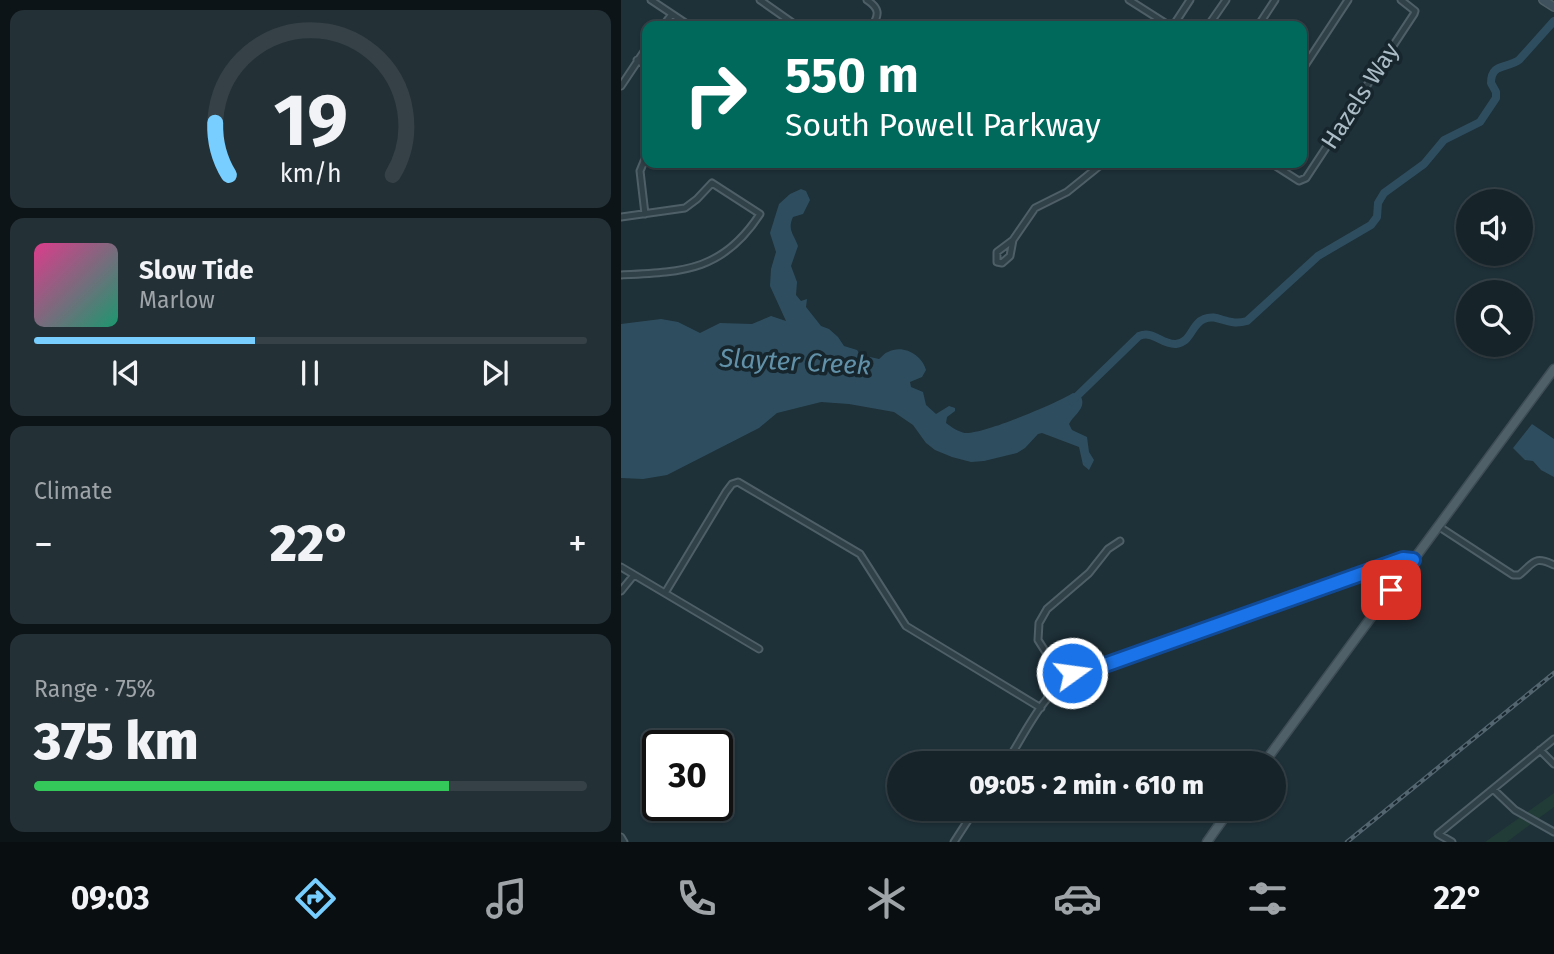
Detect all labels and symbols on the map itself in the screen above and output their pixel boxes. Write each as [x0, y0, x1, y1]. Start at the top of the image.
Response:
street label: Hazels Way [1315, 37, 1405, 154]
water label: Slayter Creek [718, 343, 871, 381]
pin [1361, 560, 1421, 620]
position arrow [1035, 636, 1109, 710]
speed limit sign: 30 [642, 730, 733, 821]

